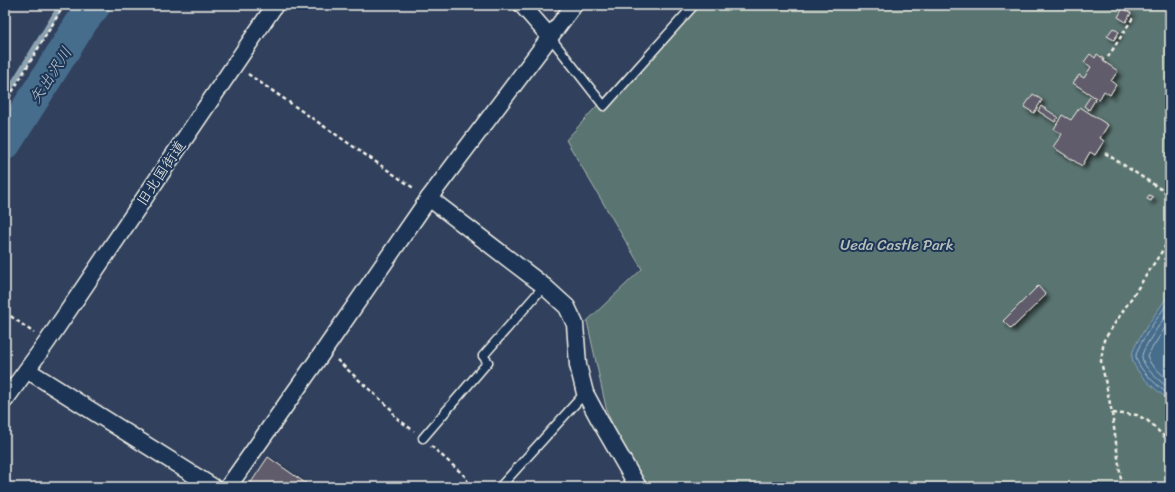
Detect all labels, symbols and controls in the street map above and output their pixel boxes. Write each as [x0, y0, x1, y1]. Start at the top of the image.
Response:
water label: 矢出沢川 [21, 41, 80, 110]
street label: 旧北国街道 [129, 135, 193, 211]
park label: Ueda Castle Park [840, 232, 954, 258]

